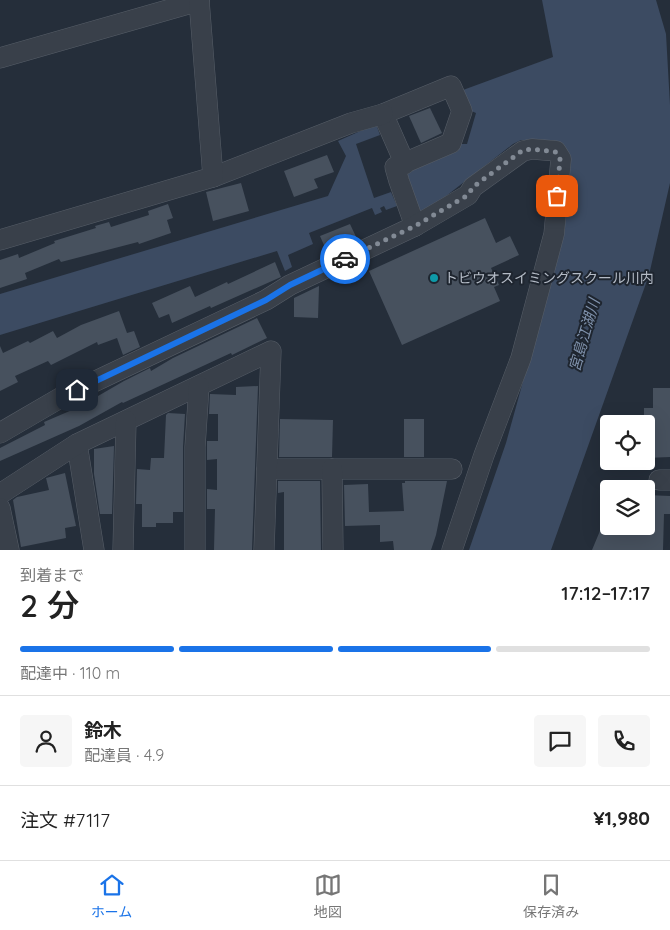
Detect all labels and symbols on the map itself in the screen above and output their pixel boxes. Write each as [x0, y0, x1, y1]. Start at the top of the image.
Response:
pin [536, 175, 578, 217]
courier [320, 234, 370, 284]
place label: トビウオスイミングスクール川内 [444, 269, 654, 287]
marker: トビウオスイミングスクール川内 [428, 272, 440, 284]
water label: 宮島江湖川 [565, 294, 604, 374]
pin [56, 369, 98, 411]

